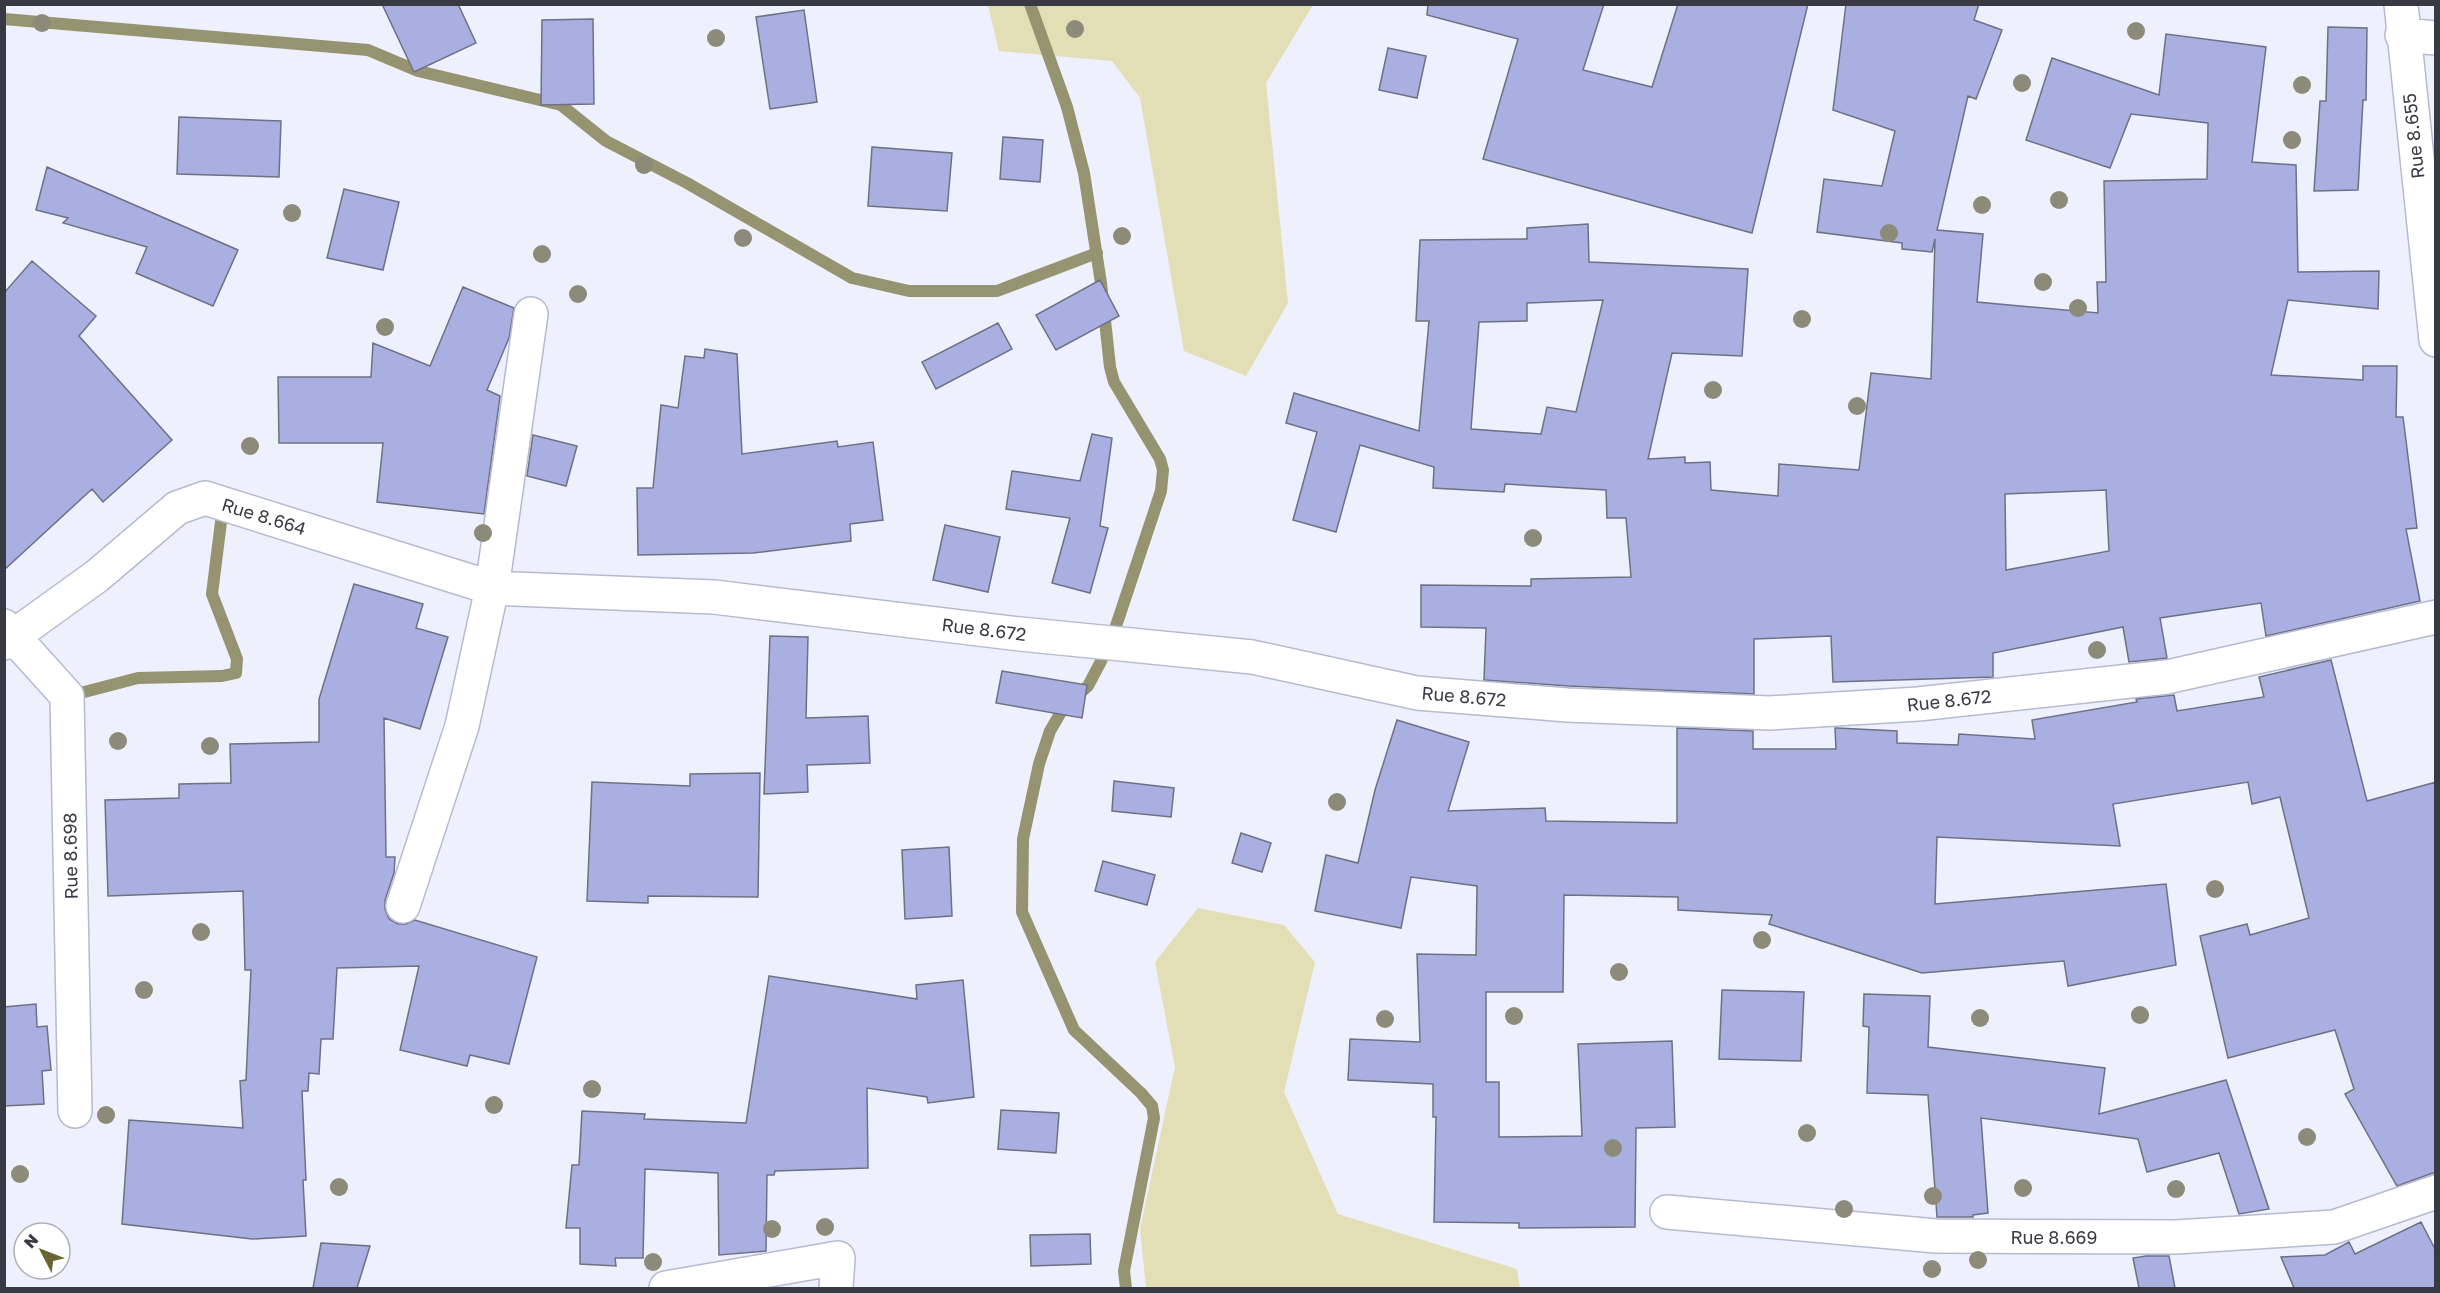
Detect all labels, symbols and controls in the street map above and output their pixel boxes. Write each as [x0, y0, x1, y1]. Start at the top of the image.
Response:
street label: Rue 8.655 [2398, 92, 2428, 180]
street label: Rue 8.664 [219, 493, 309, 539]
street label: Rue 8.672 [940, 613, 1028, 645]
street label: Rue 8.672 [1421, 681, 1507, 711]
street label: Rue 8.672 [1906, 685, 1992, 715]
street label: Rue 8.698 [58, 812, 82, 900]
north arrow [12, 1221, 72, 1281]
street label: Rue 8.669 [2011, 1226, 2097, 1248]
text: N [19, 1230, 42, 1252]

